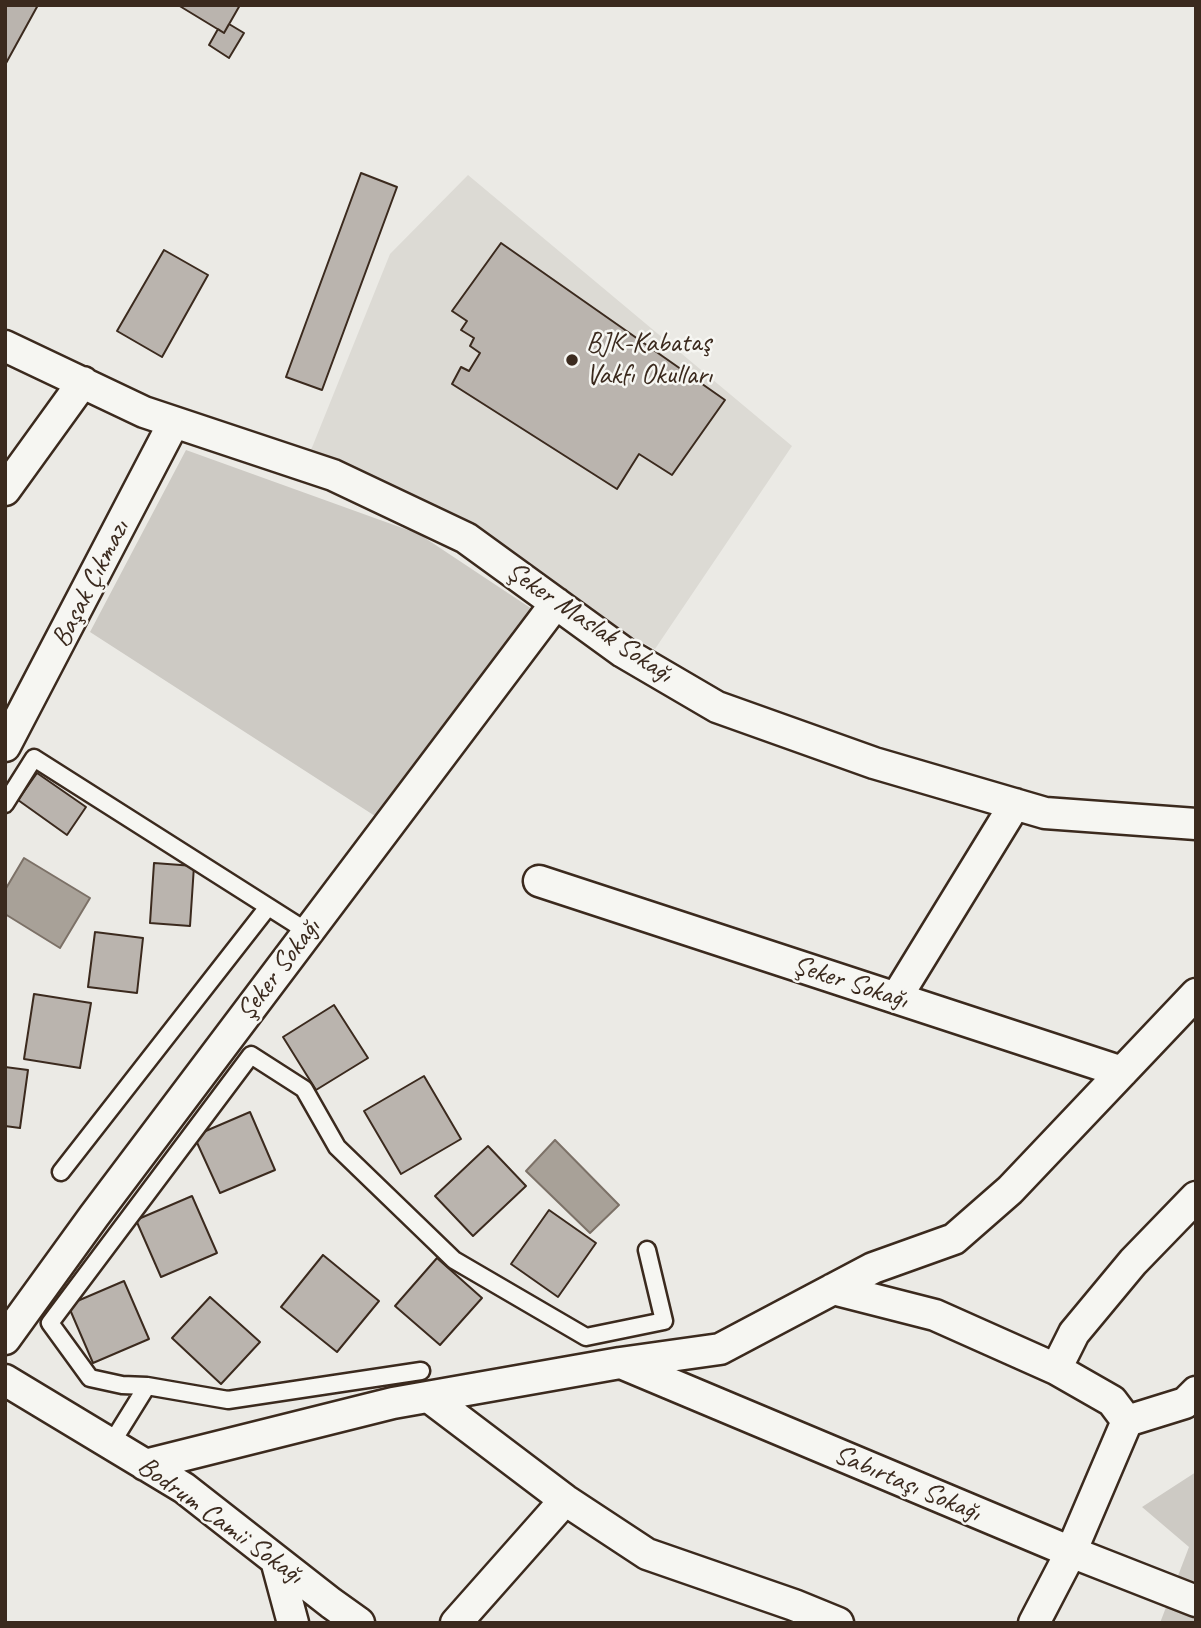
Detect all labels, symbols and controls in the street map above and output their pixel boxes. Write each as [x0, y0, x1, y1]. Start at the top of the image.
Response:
place label: BJK-Kabataş Vakfı Okulları [586, 327, 712, 393]
marker: BJK-Kabataş Vakfı Okulları [564, 352, 580, 368]
street label: Başak Çıkmazı [45, 515, 137, 653]
street label: Şeker Maslak Sokağı [499, 555, 679, 691]
street label: Şeker Sokağı [230, 912, 328, 1028]
street label: Şeker Sokağı [788, 949, 912, 1017]
street label: Sabırtaşı Sokağı [829, 1438, 985, 1530]
street label: Bodrum Camii Sokağı [131, 1450, 309, 1592]

